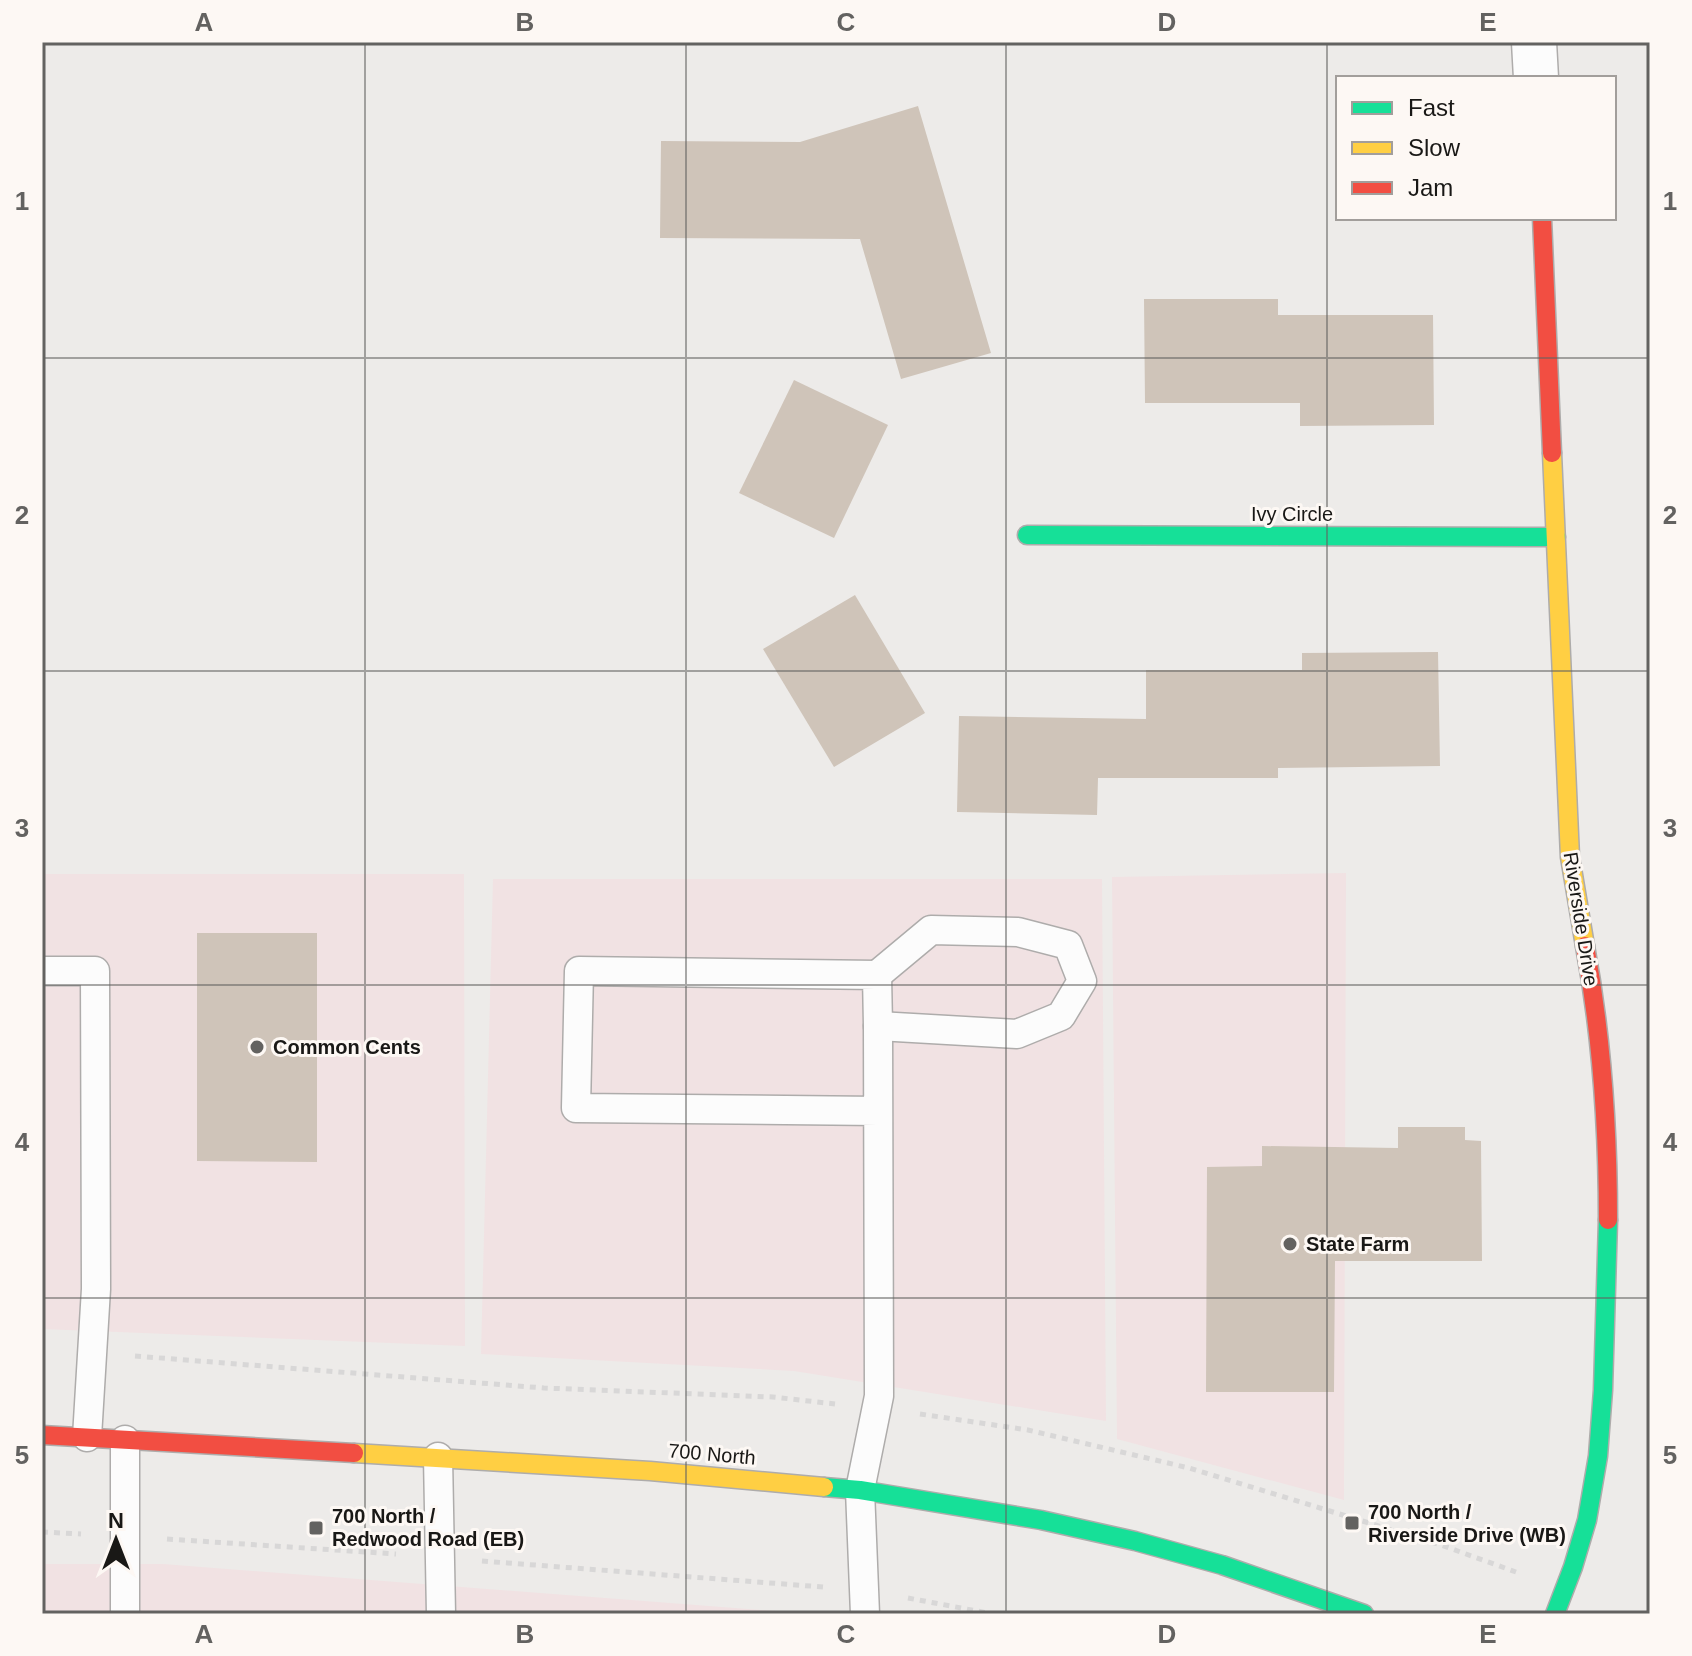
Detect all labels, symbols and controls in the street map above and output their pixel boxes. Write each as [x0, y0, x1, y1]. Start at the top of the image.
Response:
text: A [195, 7, 214, 37]
text: B [516, 7, 534, 37]
text: C [837, 7, 856, 37]
text: D [1158, 7, 1176, 37]
text: E [1479, 7, 1497, 37]
legend [1336, 76, 1616, 220]
text: Fast [1408, 94, 1455, 121]
text: Slow [1408, 134, 1461, 161]
text: Jam [1408, 174, 1453, 201]
text: 1 [15, 186, 29, 216]
text: 1 [1663, 186, 1677, 216]
text: 2 [15, 500, 29, 530]
text: 2 [1663, 500, 1677, 530]
street label: Ivy Circle [1251, 503, 1333, 525]
text: 3 [15, 813, 29, 843]
text: 3 [1663, 813, 1677, 843]
street label: Riverside Drive [1560, 850, 1602, 988]
place label: Common Cents [273, 1036, 421, 1058]
marker: Common Cents [248, 1038, 266, 1056]
text: 4 [15, 1127, 30, 1157]
text: 4 [1663, 1127, 1678, 1157]
place label: State Farm [1306, 1233, 1409, 1255]
marker: State Farm [1281, 1235, 1299, 1253]
street label: 700 North [667, 1439, 757, 1469]
text: 5 [15, 1440, 29, 1470]
text: 5 [1663, 1440, 1677, 1470]
north arrow [76, 1500, 156, 1580]
place label: 700 North / Riverside Drive (WB) [1368, 1501, 1566, 1546]
place label: 700 North / Redwood Road (EB) [332, 1505, 524, 1550]
text: N [108, 1508, 124, 1533]
marker: 700 North / Riverside Drive (WB) [1343, 1514, 1361, 1532]
marker: 700 North / Redwood Road (EB) [307, 1519, 325, 1537]
text: A [195, 1619, 214, 1649]
text: B [516, 1619, 534, 1649]
text: C [837, 1619, 856, 1649]
text: D [1158, 1619, 1176, 1649]
text: E [1479, 1619, 1497, 1649]

